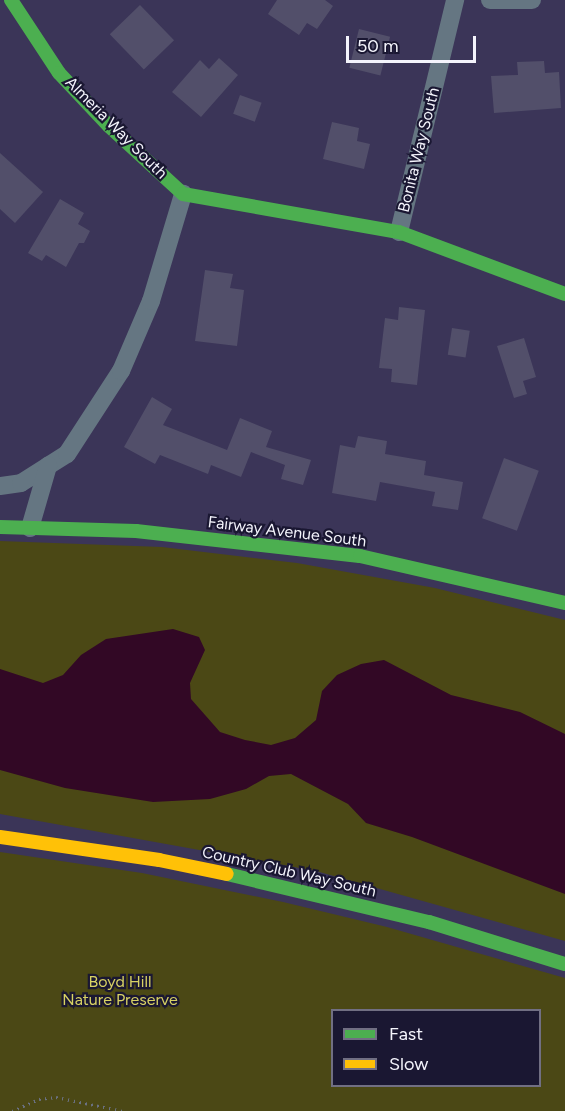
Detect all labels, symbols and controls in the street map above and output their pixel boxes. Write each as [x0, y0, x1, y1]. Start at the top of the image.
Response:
scale bar [349, 24, 480, 62]
text: 50 m [357, 35, 399, 57]
street label: Almeria Way South [61, 73, 171, 183]
street label: Bonita Way South [394, 86, 444, 214]
street label: Fairway Avenue South [207, 513, 367, 551]
street label: Country Club Way South [200, 843, 378, 901]
park label: Boyd Hill Nature Preserve [62, 972, 178, 1010]
legend [331, 1009, 541, 1087]
text: Fast [389, 1023, 423, 1045]
text: Slow [389, 1053, 428, 1075]

